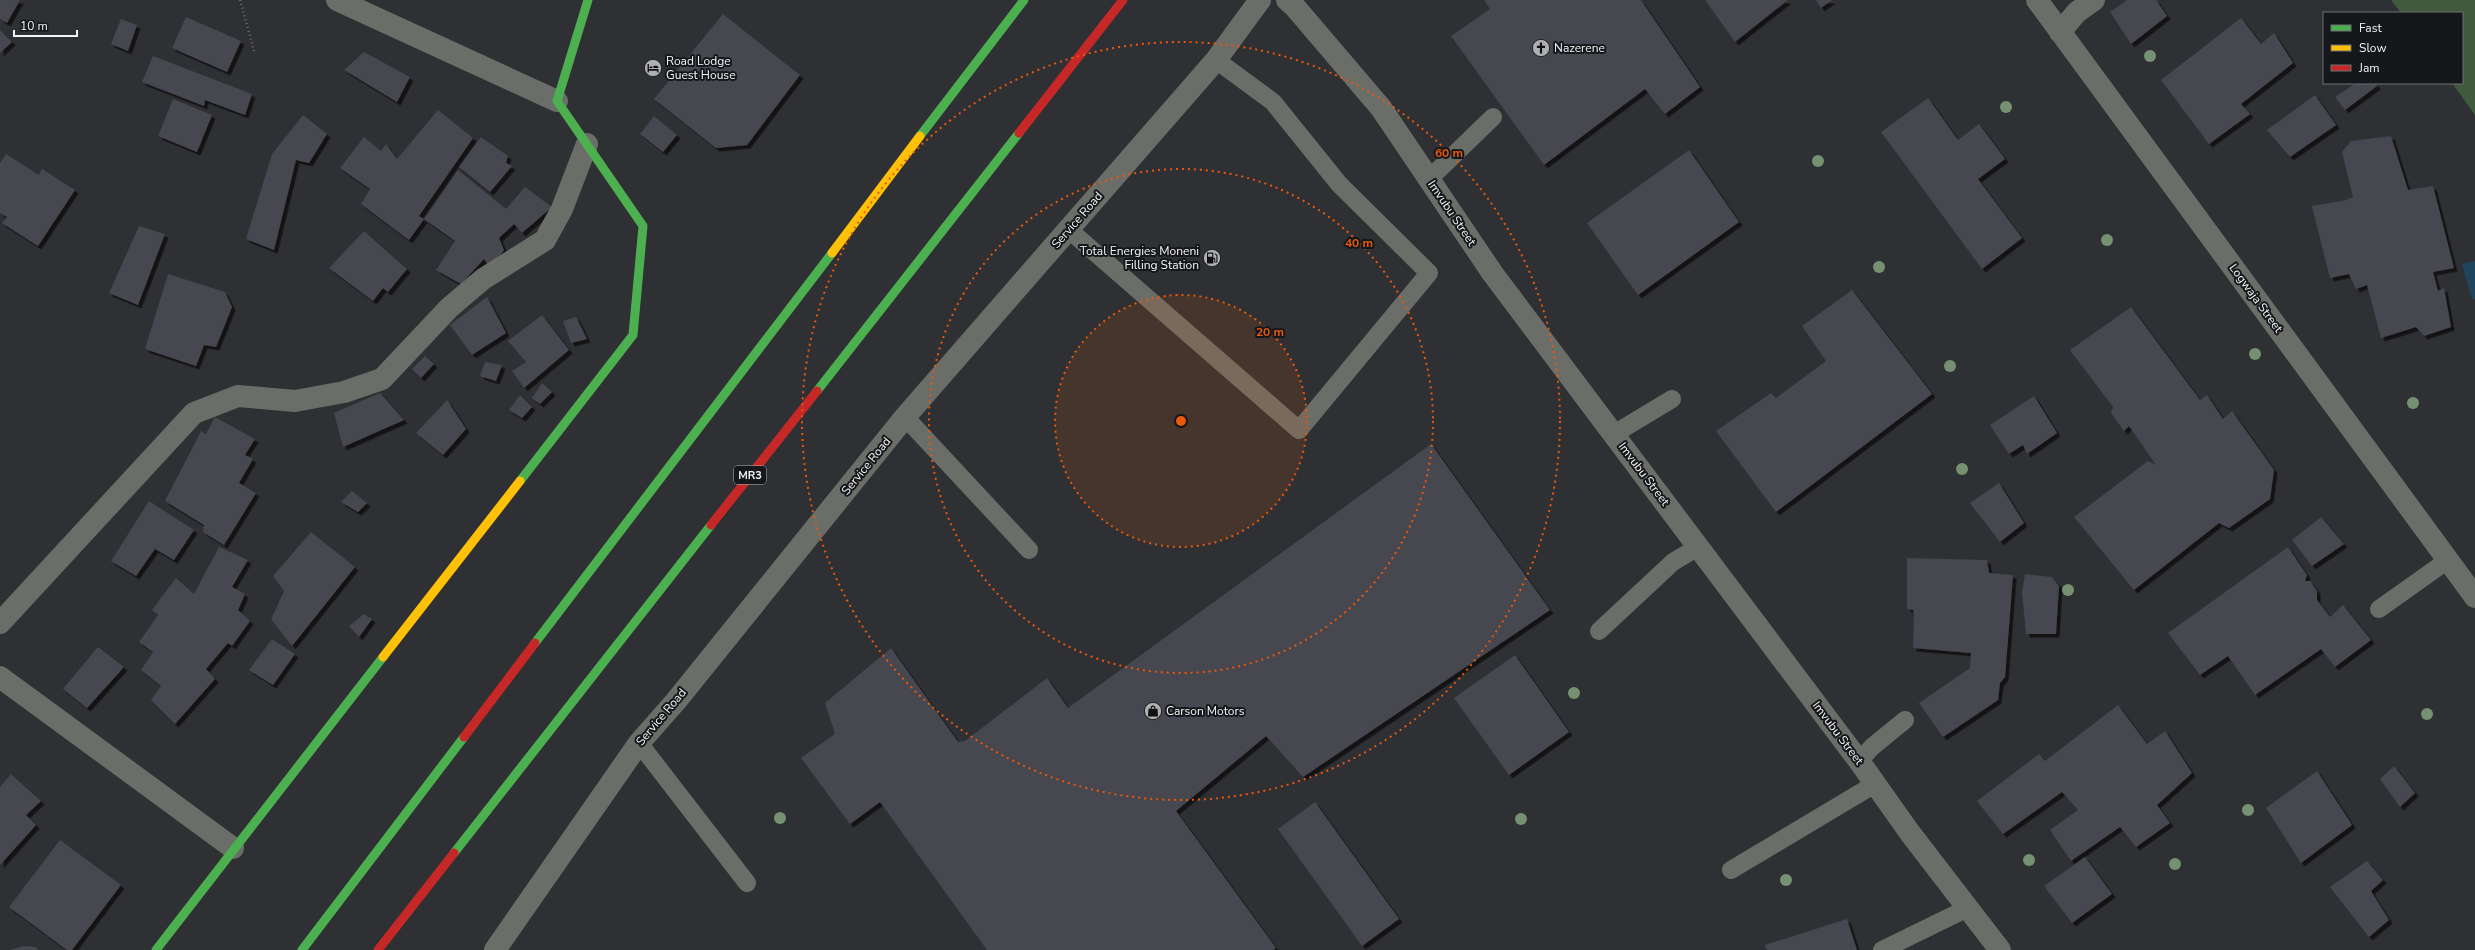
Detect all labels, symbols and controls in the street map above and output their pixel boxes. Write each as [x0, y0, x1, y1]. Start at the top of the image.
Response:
scale bar [14, 12, 77, 38]
legend [2323, 12, 2463, 84]
text: 10 m [20, 18, 48, 34]
text: Fast [2359, 20, 2382, 36]
church icon: Nazerene [1531, 38, 1551, 58]
place label: Nazerene [1554, 40, 1605, 56]
text: Slow [2359, 40, 2387, 56]
place label: Road Lodge Guest House [666, 53, 736, 83]
hotel icon: Road Lodge Guest House [643, 58, 663, 78]
text: Jam [2358, 60, 2380, 76]
text: 60 m [1435, 145, 1463, 161]
street label: Imvubu Street [1424, 177, 1480, 250]
street label: Service Road [1048, 188, 1106, 252]
text: 40 m [1345, 235, 1373, 251]
place label: Total Energies Moneni Filling Station [1080, 243, 1199, 273]
fuel station icon: Total Energies Moneni Filling Station [1202, 248, 1222, 268]
street label: Logwaja Street [2226, 260, 2287, 336]
text: 20 m [1256, 324, 1284, 340]
centre of rings [1174, 414, 1188, 428]
street label: Service Road [838, 434, 894, 498]
street label: Imvubu Street [1615, 439, 1674, 510]
road number: MR3 [734, 466, 766, 484]
street label: Service Road [632, 685, 690, 749]
street label: Imvubu Street [1809, 698, 1868, 769]
shop icon: Carson Motors [1143, 701, 1163, 721]
place label: Carson Motors [1166, 703, 1245, 719]

